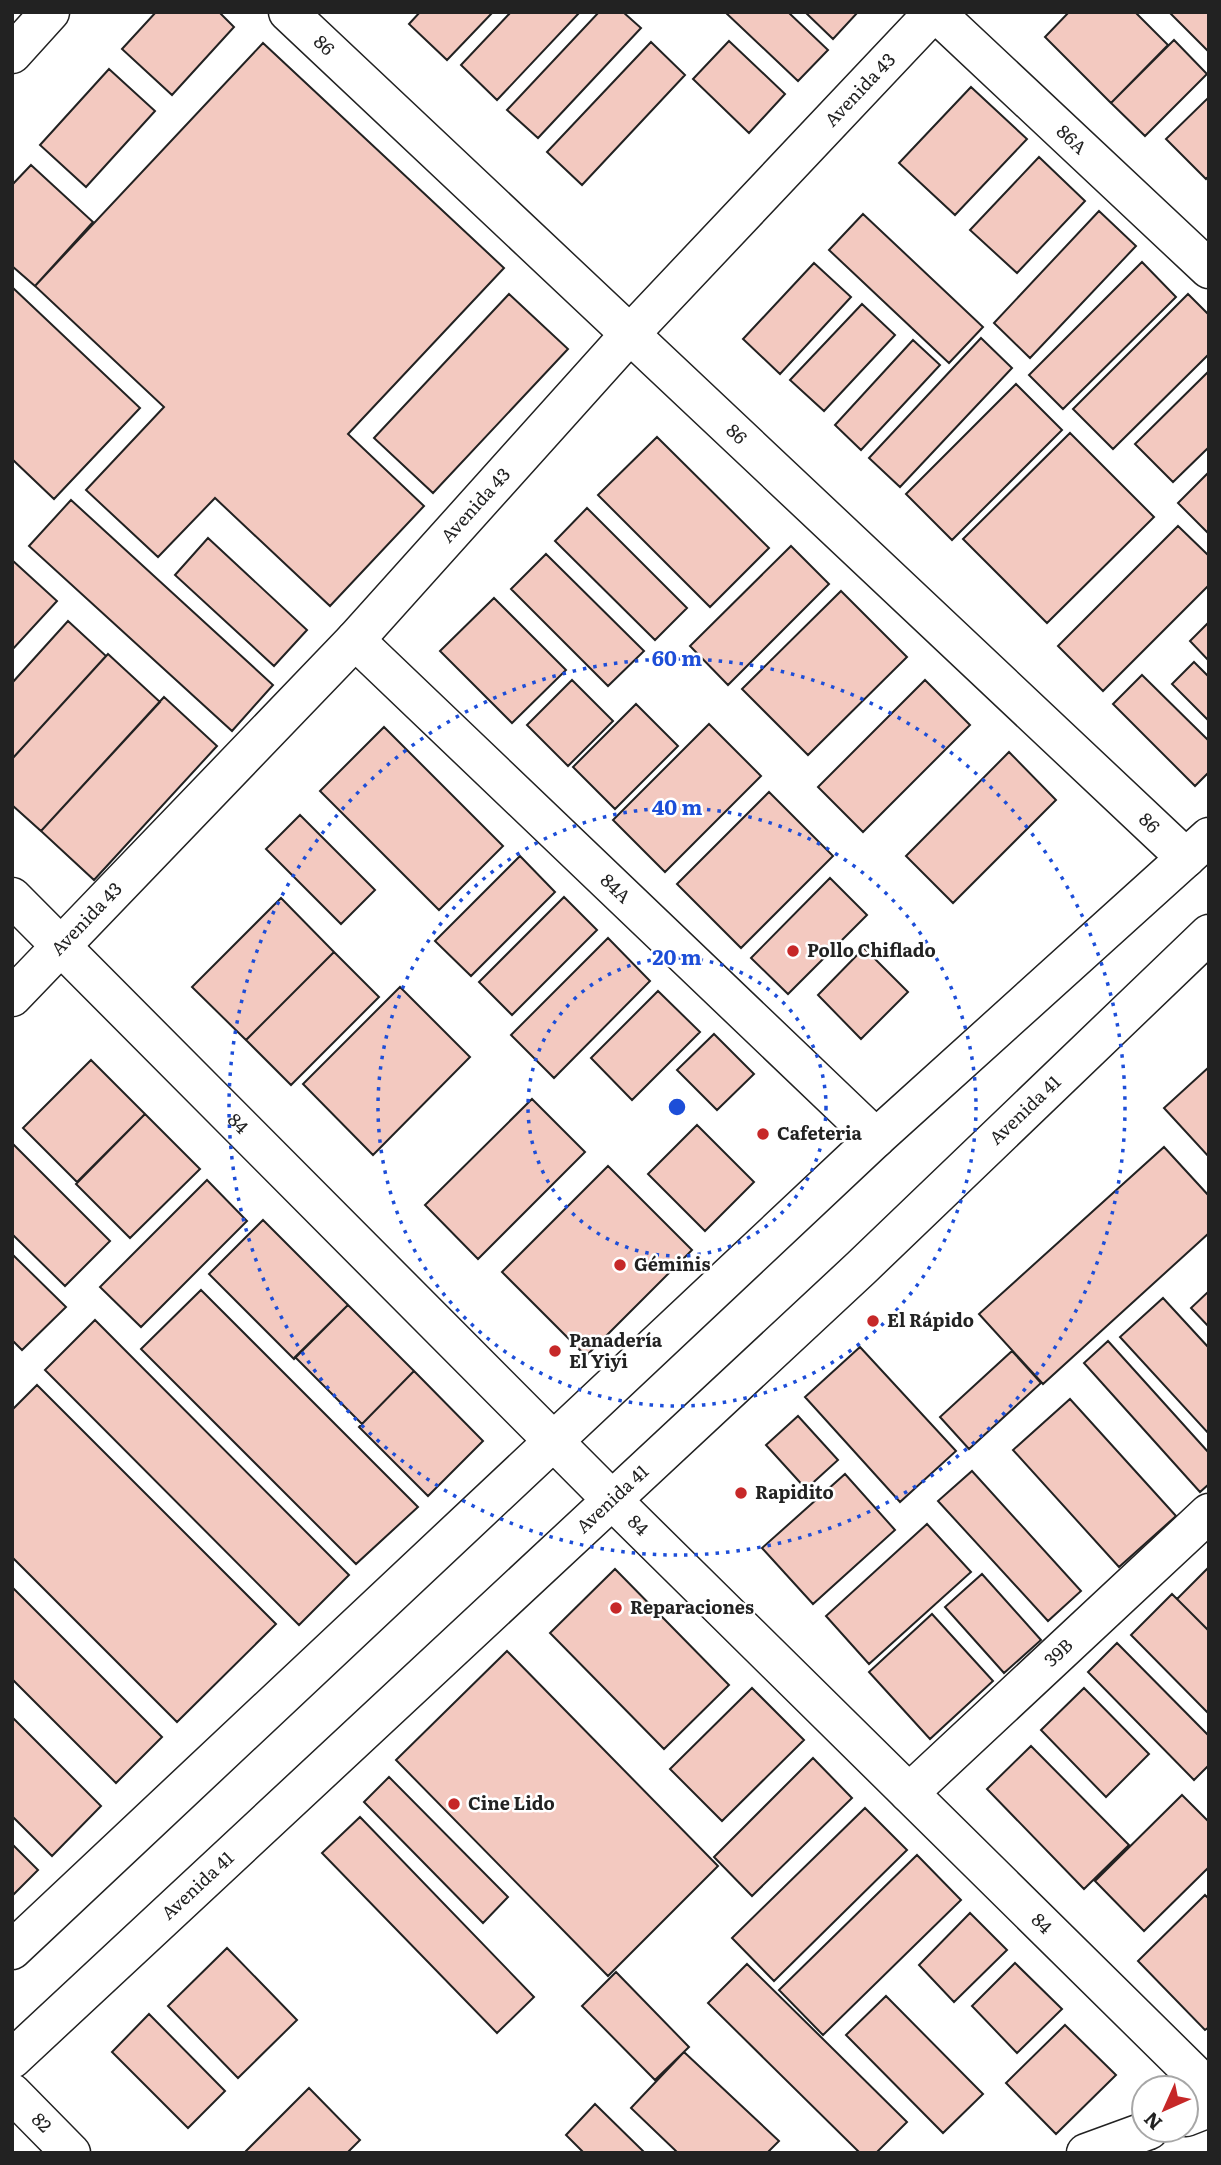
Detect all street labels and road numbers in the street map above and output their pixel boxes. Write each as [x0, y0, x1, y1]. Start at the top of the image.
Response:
street label: 86 [308, 28, 341, 61]
street label: Avenida 43 [818, 46, 901, 132]
street label: 86A [1051, 118, 1094, 160]
street label: 86 [721, 417, 754, 450]
street label: Avenida 43 [434, 461, 516, 548]
street label: 86 [1134, 806, 1167, 839]
street label: 84A [595, 866, 638, 909]
street label: Avenida 43 [44, 875, 128, 961]
street label: Avenida 41 [982, 1068, 1066, 1150]
street label: 84 [222, 1106, 255, 1139]
street label: Avenida 41 [569, 1458, 654, 1539]
street label: 84 [622, 1508, 656, 1541]
street label: 39B [1037, 1631, 1078, 1673]
street label: Avenida 41 [154, 1844, 239, 1925]
street label: 84 [1026, 1906, 1059, 1939]
street label: 82 [26, 2106, 59, 2138]

